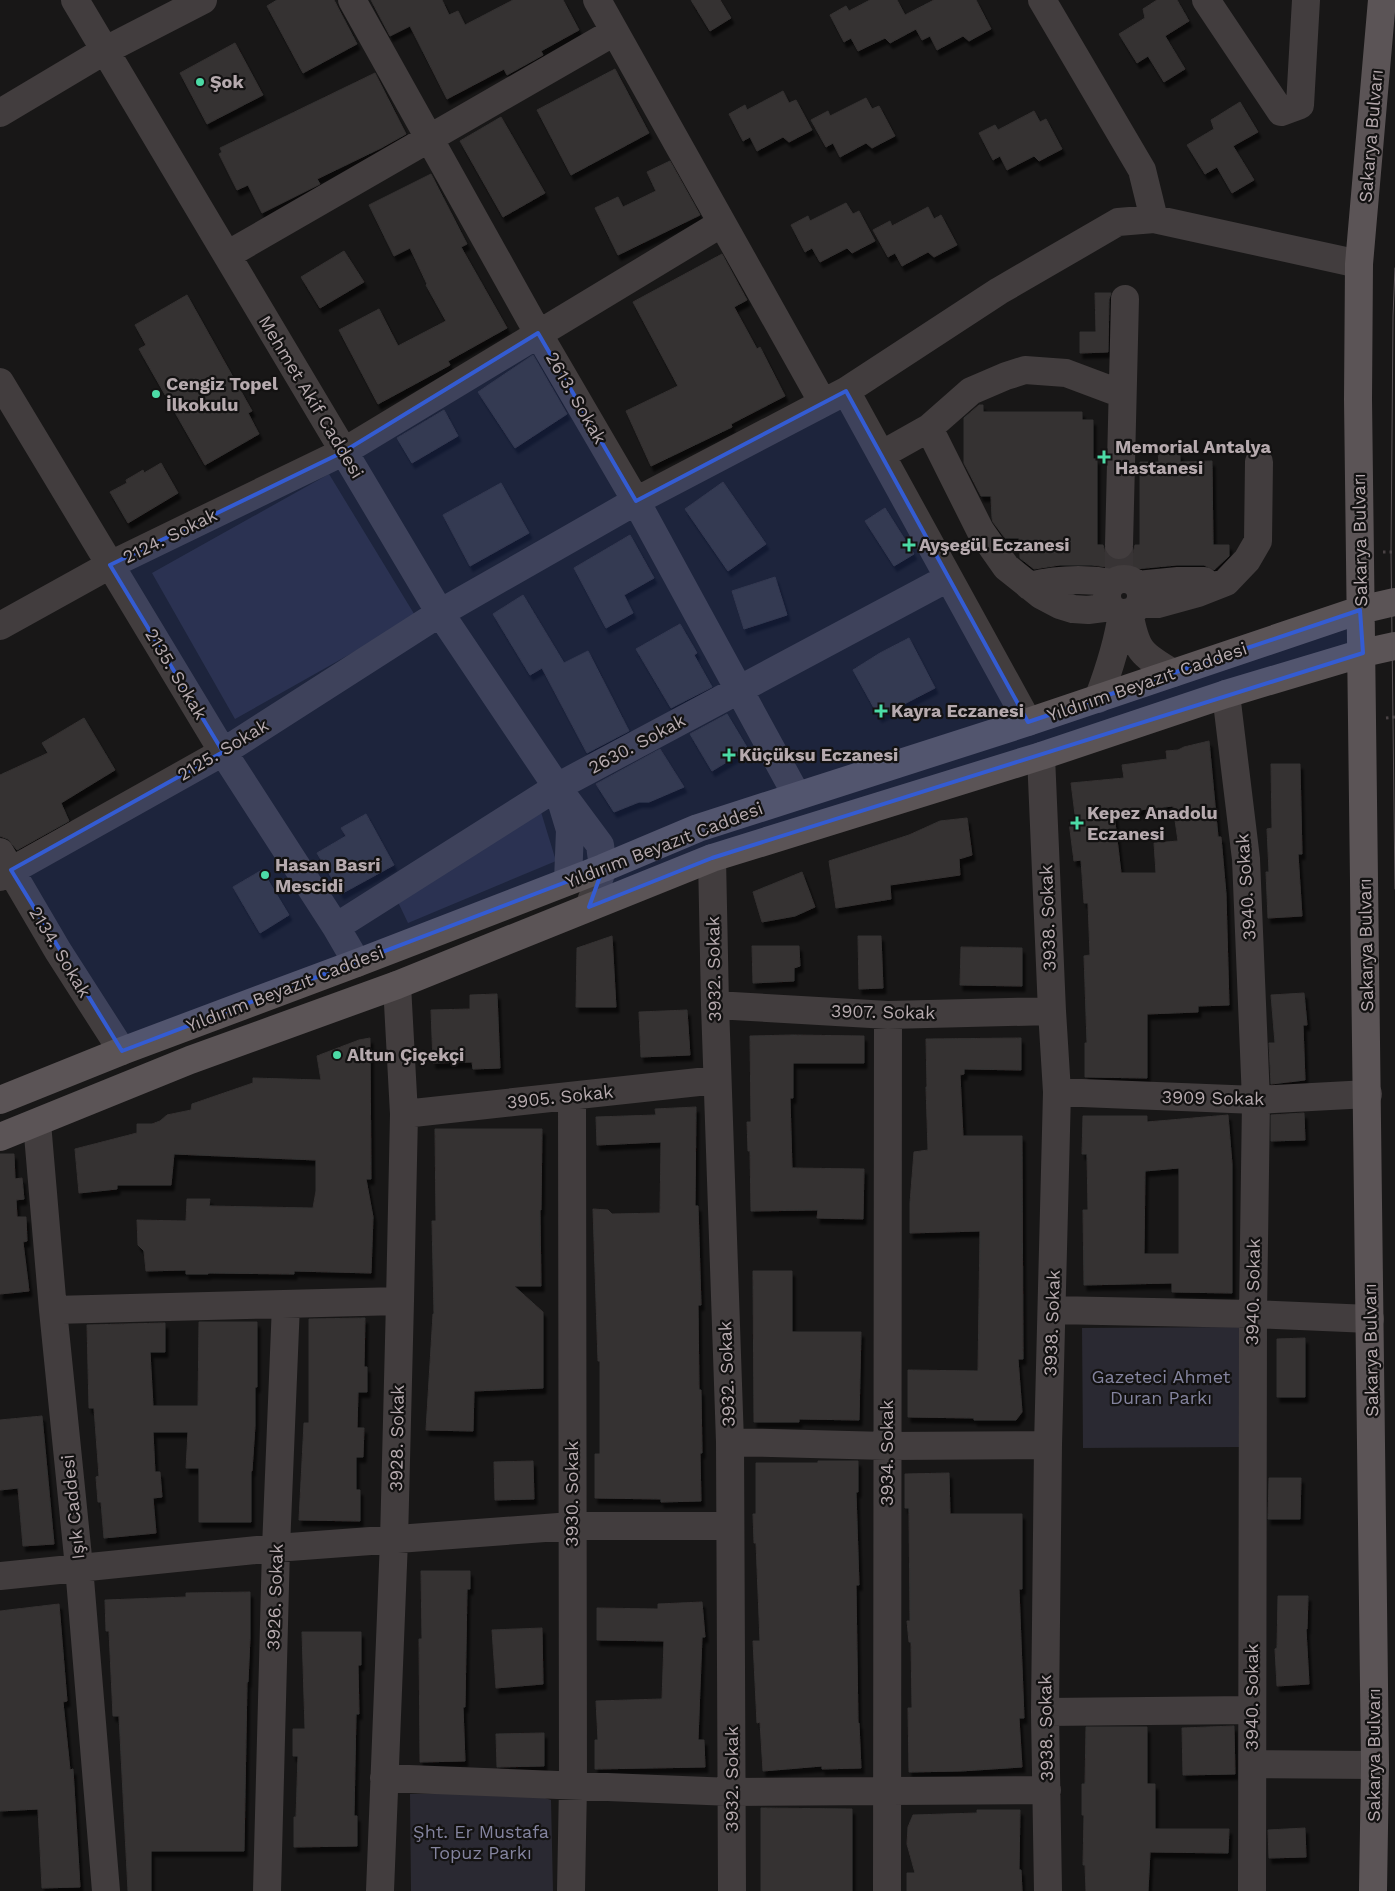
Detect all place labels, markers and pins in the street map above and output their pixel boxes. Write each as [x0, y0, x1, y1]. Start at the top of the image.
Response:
place label: Şok [210, 71, 244, 92]
marker: Şok [194, 76, 206, 88]
place label: Cengiz Topel İlkokulu [166, 373, 278, 415]
marker: Cengiz Topel İlkokulu [150, 388, 162, 400]
place label: Memorial Antalya Hastanesi [1115, 436, 1272, 478]
marker: Memorial Antalya Hastanesi [1097, 450, 1111, 464]
place label: Ayşegül Eczanesi [919, 534, 1070, 555]
marker: Ayşegül Eczanesi [903, 539, 915, 551]
place label: Kayra Eczanesi [891, 700, 1024, 721]
marker: Kayra Eczanesi [875, 705, 887, 717]
place label: Küçüksu Eczanesi [739, 744, 898, 765]
marker: Küçüksu Eczanesi [723, 749, 735, 761]
place label: Kepez Anadolu Eczanesi [1087, 802, 1218, 844]
marker: Kepez Anadolu Eczanesi [1071, 817, 1083, 829]
place label: Hasan Basri Mescidi [275, 854, 380, 896]
marker: Hasan Basri Mescidi [259, 869, 271, 881]
place label: Altun Çiçekçi [347, 1044, 464, 1065]
marker: Altun Çiçekçi [331, 1049, 343, 1061]

